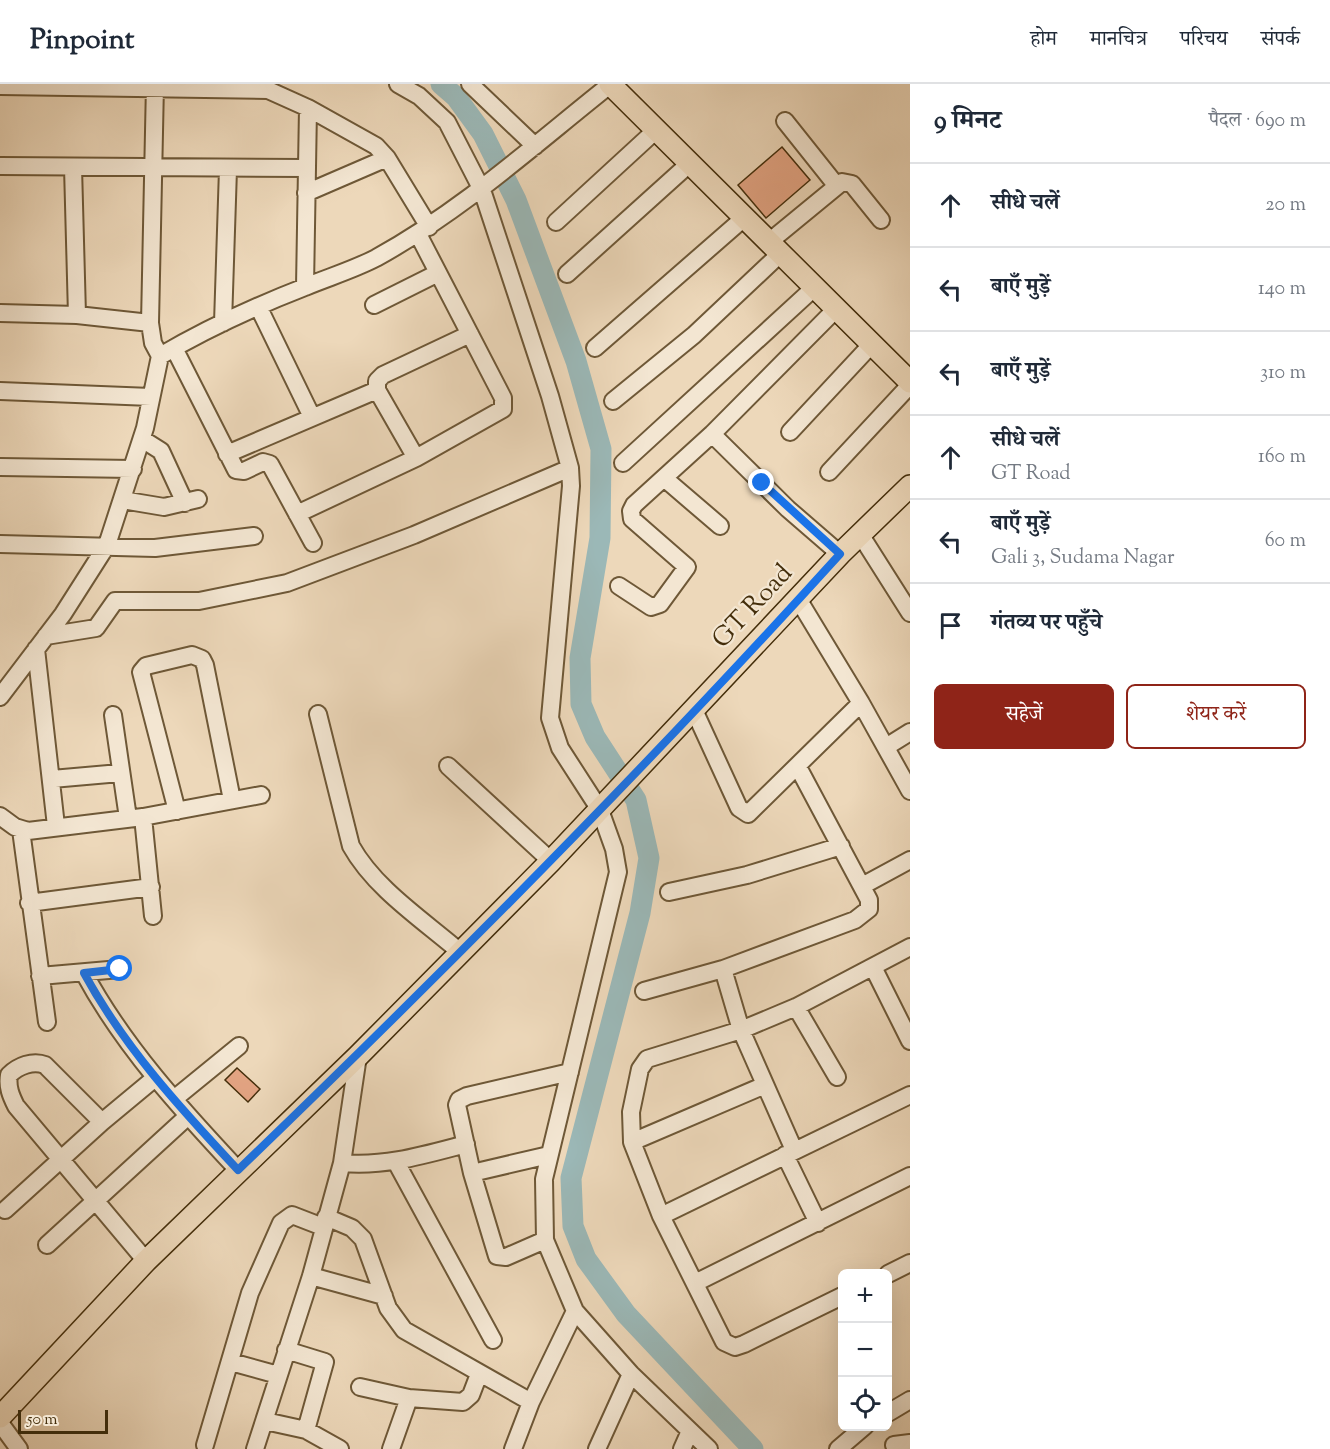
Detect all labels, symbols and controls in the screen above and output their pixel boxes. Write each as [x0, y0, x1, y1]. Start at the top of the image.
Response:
text: Pinpoint [30, 21, 134, 61]
text: होम [1030, 25, 1057, 55]
text: मानचित्र [1090, 25, 1147, 55]
text: परिचय [1180, 25, 1228, 55]
text: संपर्क [1261, 25, 1300, 55]
text: 9 मिनट [934, 103, 1001, 140]
text: पैदल · 690 m [1209, 107, 1306, 136]
text: सीधे चलें [991, 188, 1060, 220]
icon: ahead [934, 189, 967, 222]
text: 20 m [1265, 191, 1306, 220]
text: बाएँ मुड़ें [991, 272, 1050, 304]
icon: left [934, 273, 967, 306]
text: 140 m [1258, 275, 1306, 304]
text: बाएँ मुड़ें [991, 356, 1050, 388]
icon: left [934, 357, 967, 390]
text: 310 m [1260, 359, 1306, 388]
text: सीधे चलें [991, 425, 1060, 457]
icon: ahead [934, 441, 967, 474]
text: 160 m [1258, 443, 1306, 472]
text: GT Road [991, 460, 1071, 489]
route end [748, 469, 774, 495]
text: बाएँ मुड़ें [991, 509, 1050, 541]
icon: left [934, 525, 967, 558]
text: 60 m [1265, 527, 1306, 556]
text: Gali 3, Sudama Nagar [991, 544, 1174, 573]
street label: GT Road [704, 556, 802, 657]
text: गंतव्य पर पहुँचे [991, 608, 1102, 640]
icon: arrive [934, 609, 967, 642]
button: सहेजें [934, 684, 1114, 749]
button: शेयर करें [1126, 684, 1306, 749]
route start [106, 955, 132, 981]
map controls [838, 1269, 892, 1431]
button: + [838, 1269, 892, 1323]
button: − [838, 1323, 892, 1377]
button: locate [838, 1377, 892, 1431]
scale bar [18, 1407, 108, 1434]
text: 50 m [27, 1409, 58, 1432]

